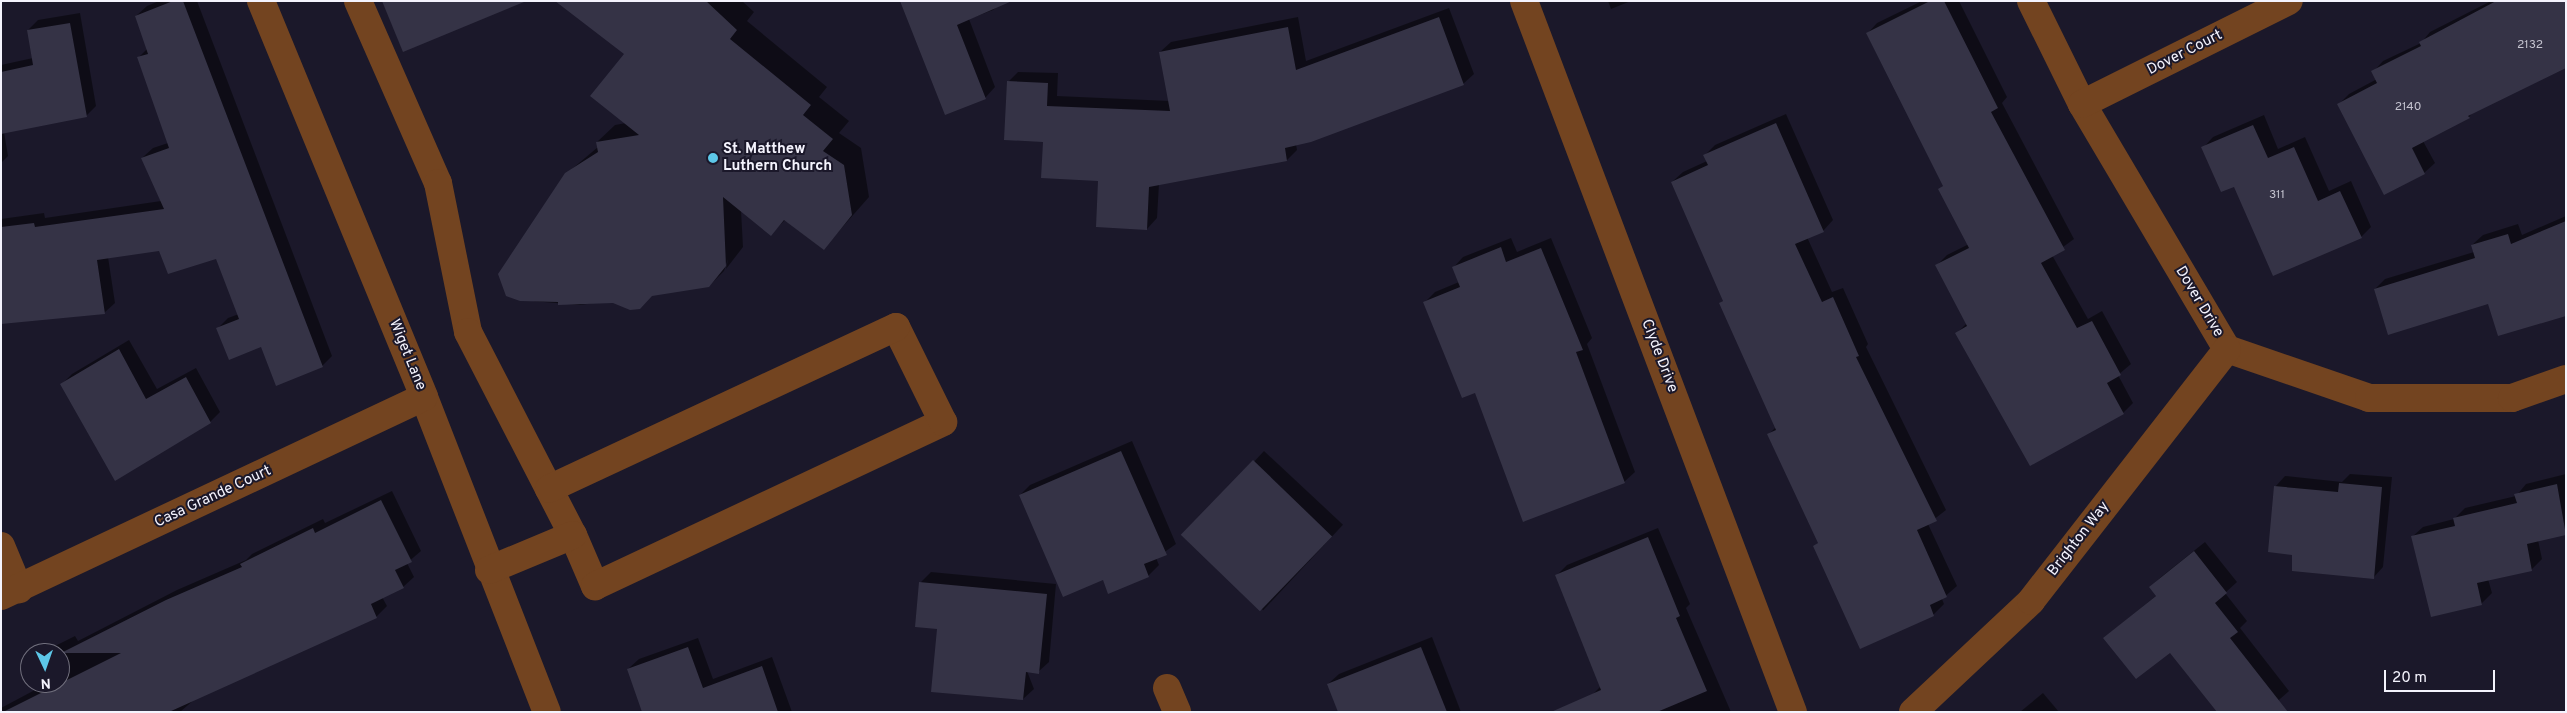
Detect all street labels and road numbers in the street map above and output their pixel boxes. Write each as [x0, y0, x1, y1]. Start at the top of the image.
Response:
street label: Dover Court [2144, 26, 2226, 80]
street label: Dover Drive [2171, 263, 2227, 341]
street label: Wiget Lane [385, 317, 429, 393]
street label: Clyde Drive [1637, 317, 1681, 395]
street label: Casa Grande Court [152, 462, 274, 532]
street label: Brighton Way [2044, 498, 2114, 580]

